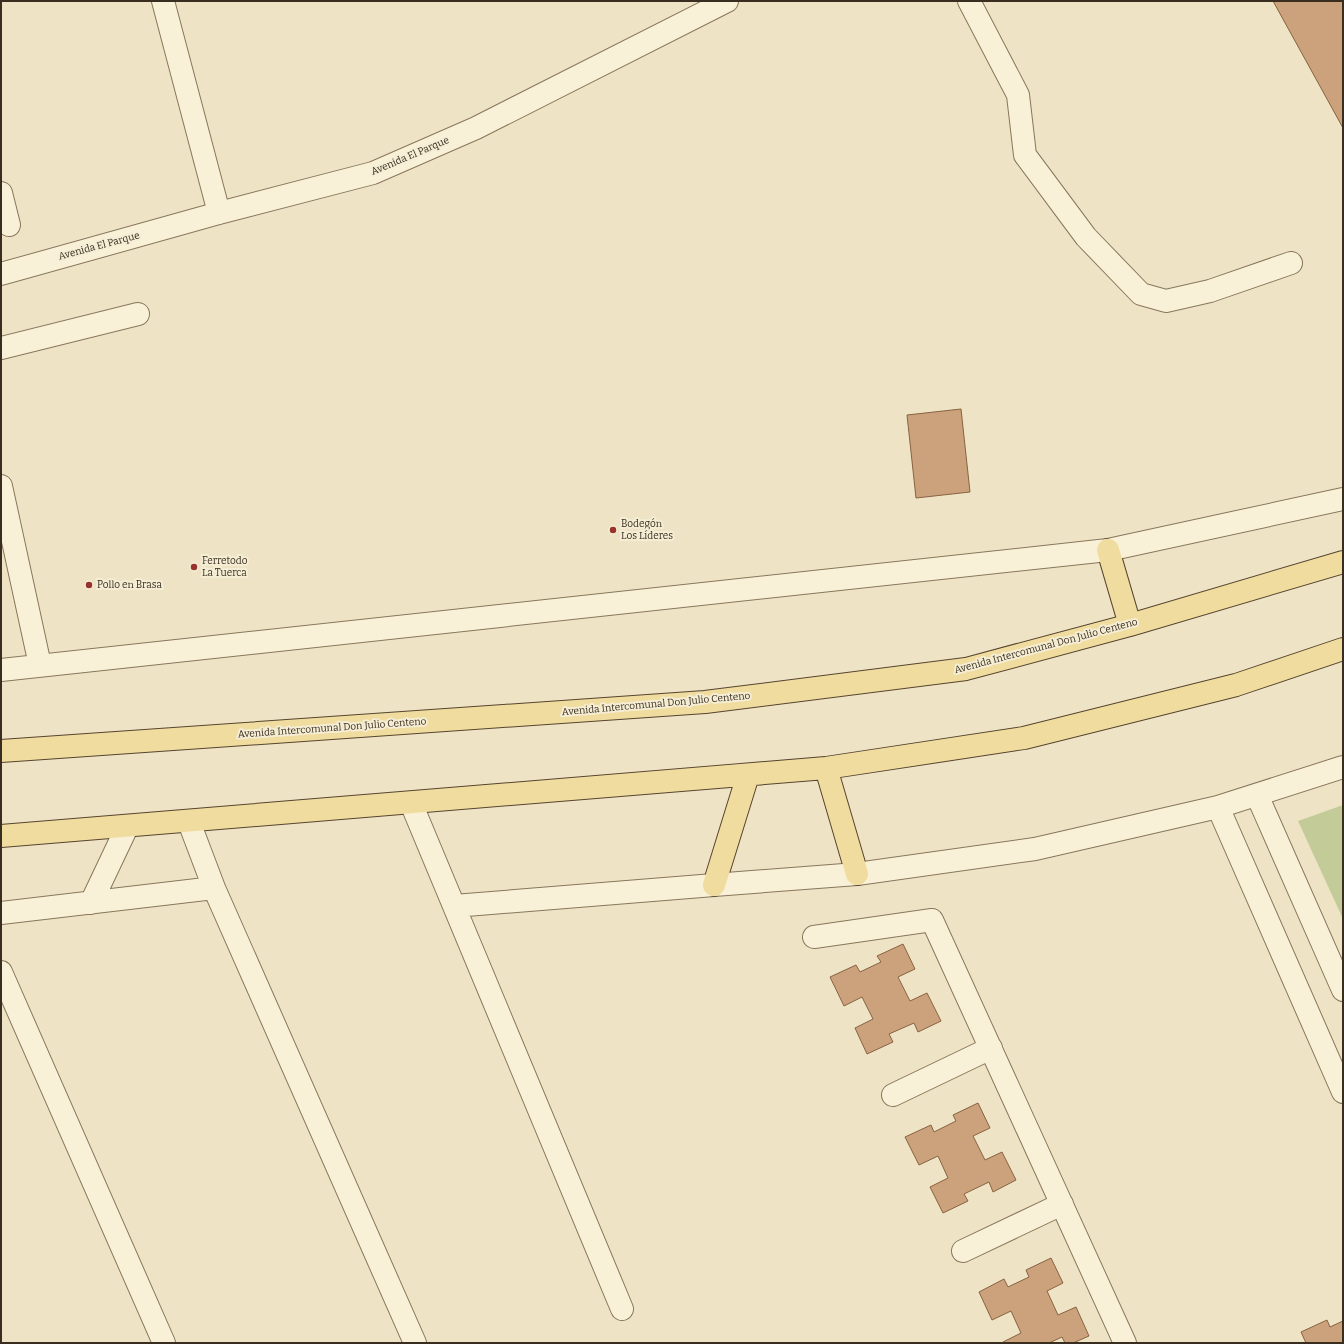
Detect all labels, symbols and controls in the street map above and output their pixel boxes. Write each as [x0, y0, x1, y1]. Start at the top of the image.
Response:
street label: Avenida El Parque [369, 134, 451, 178]
street label: Avenida El Parque [57, 229, 141, 263]
place label: Bodegón Los Líderes [621, 518, 673, 542]
marker: Bodegón Los Líderes [608, 525, 618, 535]
place label: Ferretodo La Tuerca [202, 555, 248, 579]
marker: Ferretodo La Tuerca [189, 562, 199, 572]
place label: Pollo en Brasa [97, 579, 162, 591]
marker: Pollo en Brasa [84, 580, 94, 590]
street label: Avenida Intercomunal Don Julio Centeno [953, 616, 1139, 676]
street label: Avenida Intercomunal Don Julio Centeno [561, 690, 751, 718]
street label: Avenida Intercomunal Don Julio Centeno [237, 715, 427, 741]

